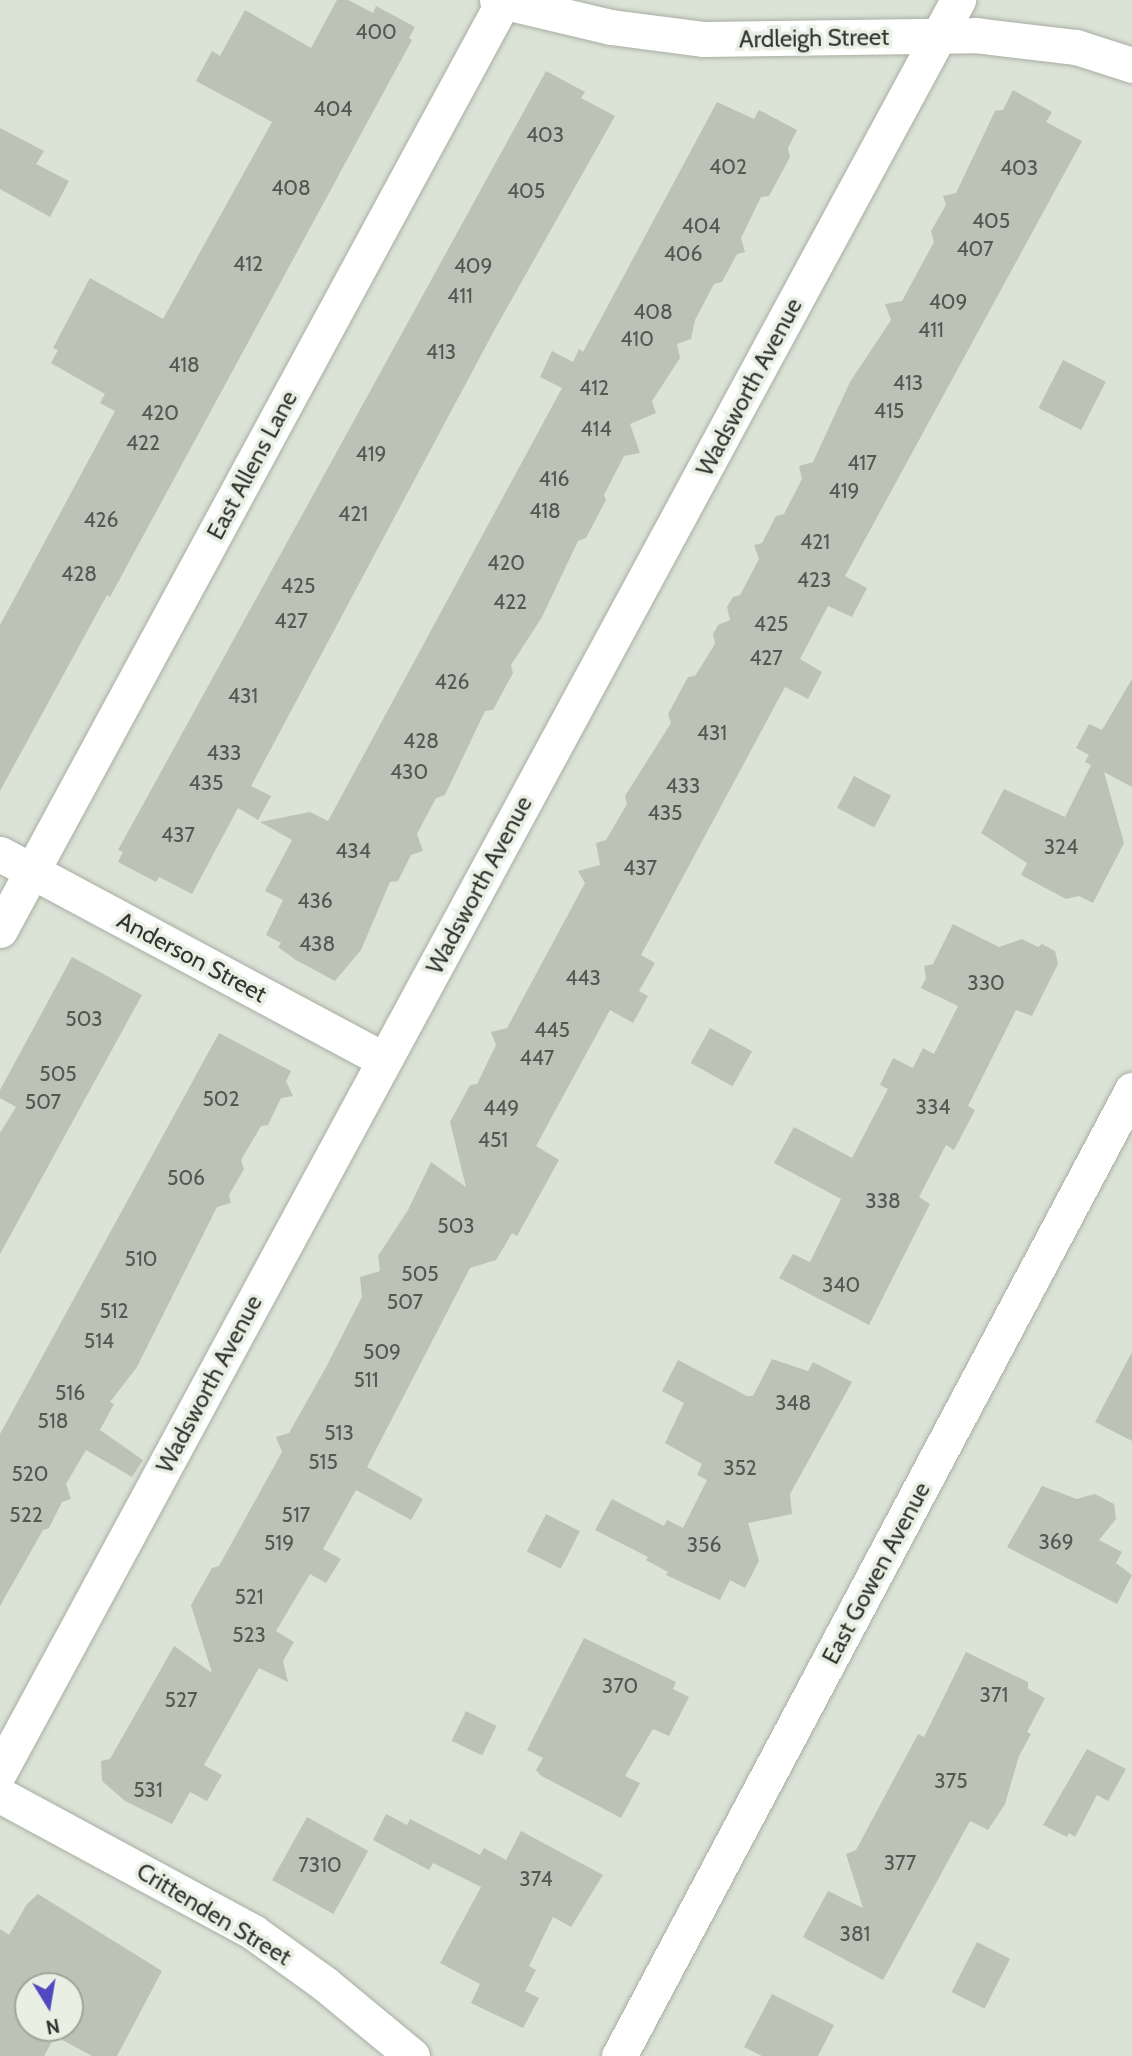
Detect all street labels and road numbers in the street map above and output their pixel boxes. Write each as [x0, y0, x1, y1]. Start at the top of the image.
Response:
street label: Ardleigh Street [739, 22, 889, 54]
street label: Wadsworth Avenue [690, 293, 808, 481]
street label: East Allens Lane [201, 386, 303, 544]
street label: Wadsworth Avenue [420, 791, 538, 979]
street label: Anderson Street [112, 906, 272, 1008]
street label: Wadsworth Avenue [150, 1290, 268, 1478]
street label: East Gowen Avenue [816, 1477, 936, 1669]
street label: Crittenden Street [132, 1857, 296, 1971]

